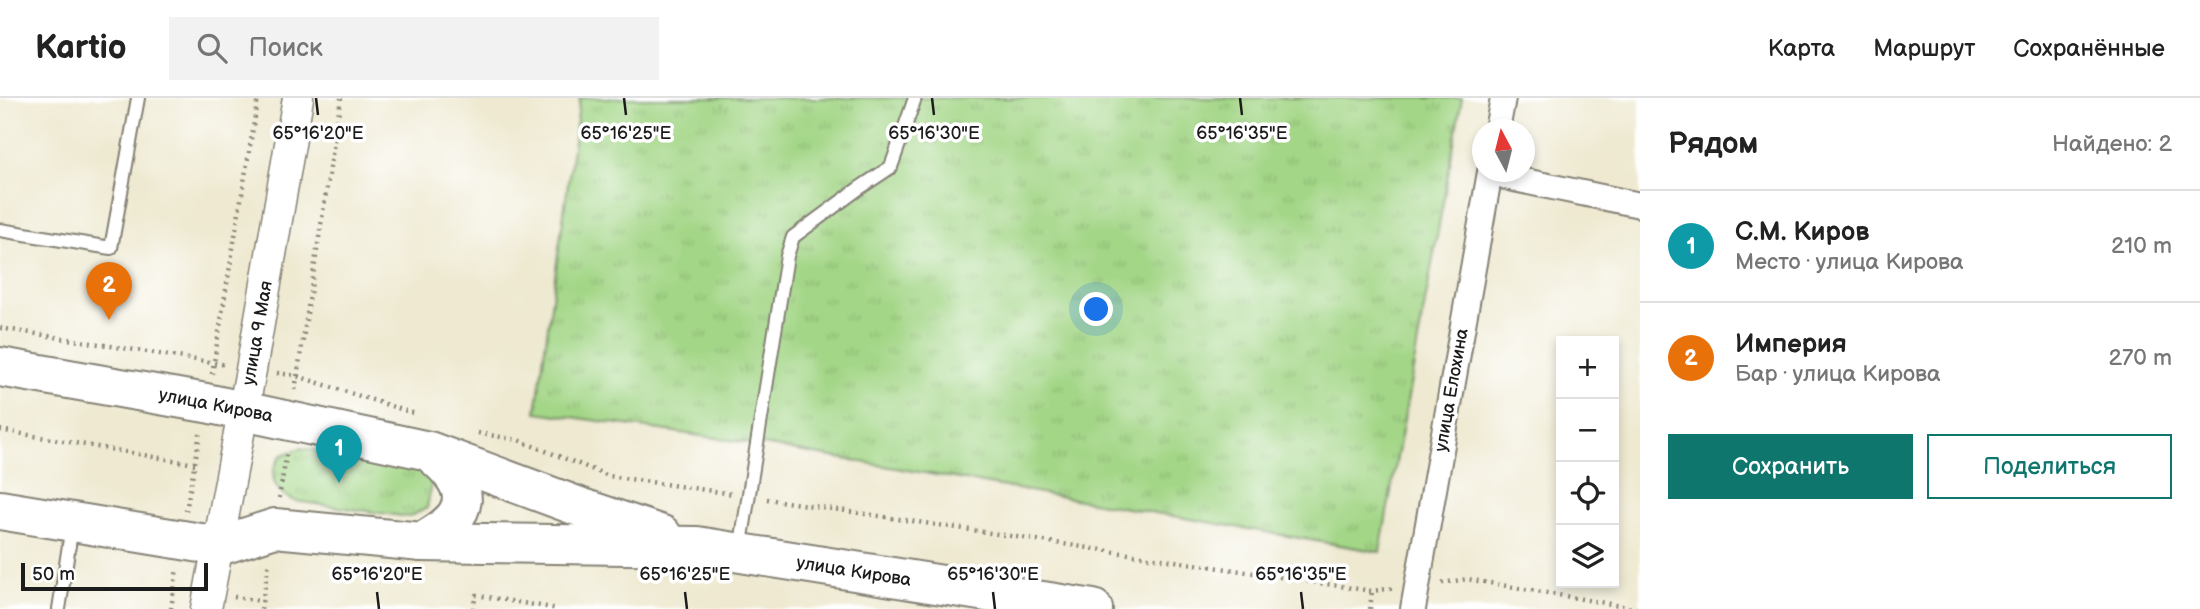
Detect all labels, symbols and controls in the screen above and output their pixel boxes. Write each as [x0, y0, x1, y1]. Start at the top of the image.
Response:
search box [169, 17, 659, 80]
text: Kartio [35, 28, 127, 68]
icon: search [193, 29, 231, 67]
text: Поиск [249, 33, 323, 64]
text: Карта [1768, 34, 1835, 63]
text: Маршрут [1873, 34, 1975, 63]
text: Сохранённые [2013, 34, 2165, 63]
north arrow [1472, 119, 1535, 182]
text: 65°16'20"E [272, 123, 364, 144]
text: 65°16'25"E [581, 123, 672, 144]
text: 65°16'30"E [888, 123, 980, 144]
text: 65°16'35"E [1196, 123, 1288, 144]
text: Рядом [1668, 126, 1758, 162]
text: Найдено: 2 [2052, 130, 2172, 158]
text: С.М. Киров [1735, 217, 1869, 248]
text: 1 [1686, 232, 1696, 260]
text: 210 m [2111, 232, 2172, 260]
text: Место · улица Кирова [1735, 248, 1964, 276]
pin: 2 [86, 262, 132, 320]
street label: улица 9 Мая [238, 279, 277, 387]
your location [1079, 292, 1113, 326]
street label: улица Елохина [1430, 326, 1473, 453]
text: Империя [1735, 329, 1847, 360]
map controls [1556, 336, 1619, 588]
button: + [1556, 336, 1619, 399]
text: 2 [1684, 344, 1698, 372]
text: 270 m [2108, 344, 2172, 372]
text: Бар · улица Кирова [1735, 360, 1941, 388]
street label: улица Кирова [157, 384, 275, 427]
button: − [1556, 399, 1619, 462]
pin: 1 [316, 425, 362, 483]
button: Сохранить [1668, 434, 1913, 499]
button: Поделиться [1927, 434, 2172, 499]
button: locate [1556, 462, 1619, 525]
button: layers [1556, 525, 1619, 588]
street label: улица Кирова [795, 552, 913, 591]
scale bar [21, 560, 208, 592]
text: 50 m [32, 563, 75, 586]
text: 65°16'20"E [331, 564, 423, 585]
text: 65°16'25"E [640, 564, 731, 585]
text: 65°16'30"E [947, 564, 1039, 585]
text: 65°16'35"E [1255, 564, 1347, 585]

